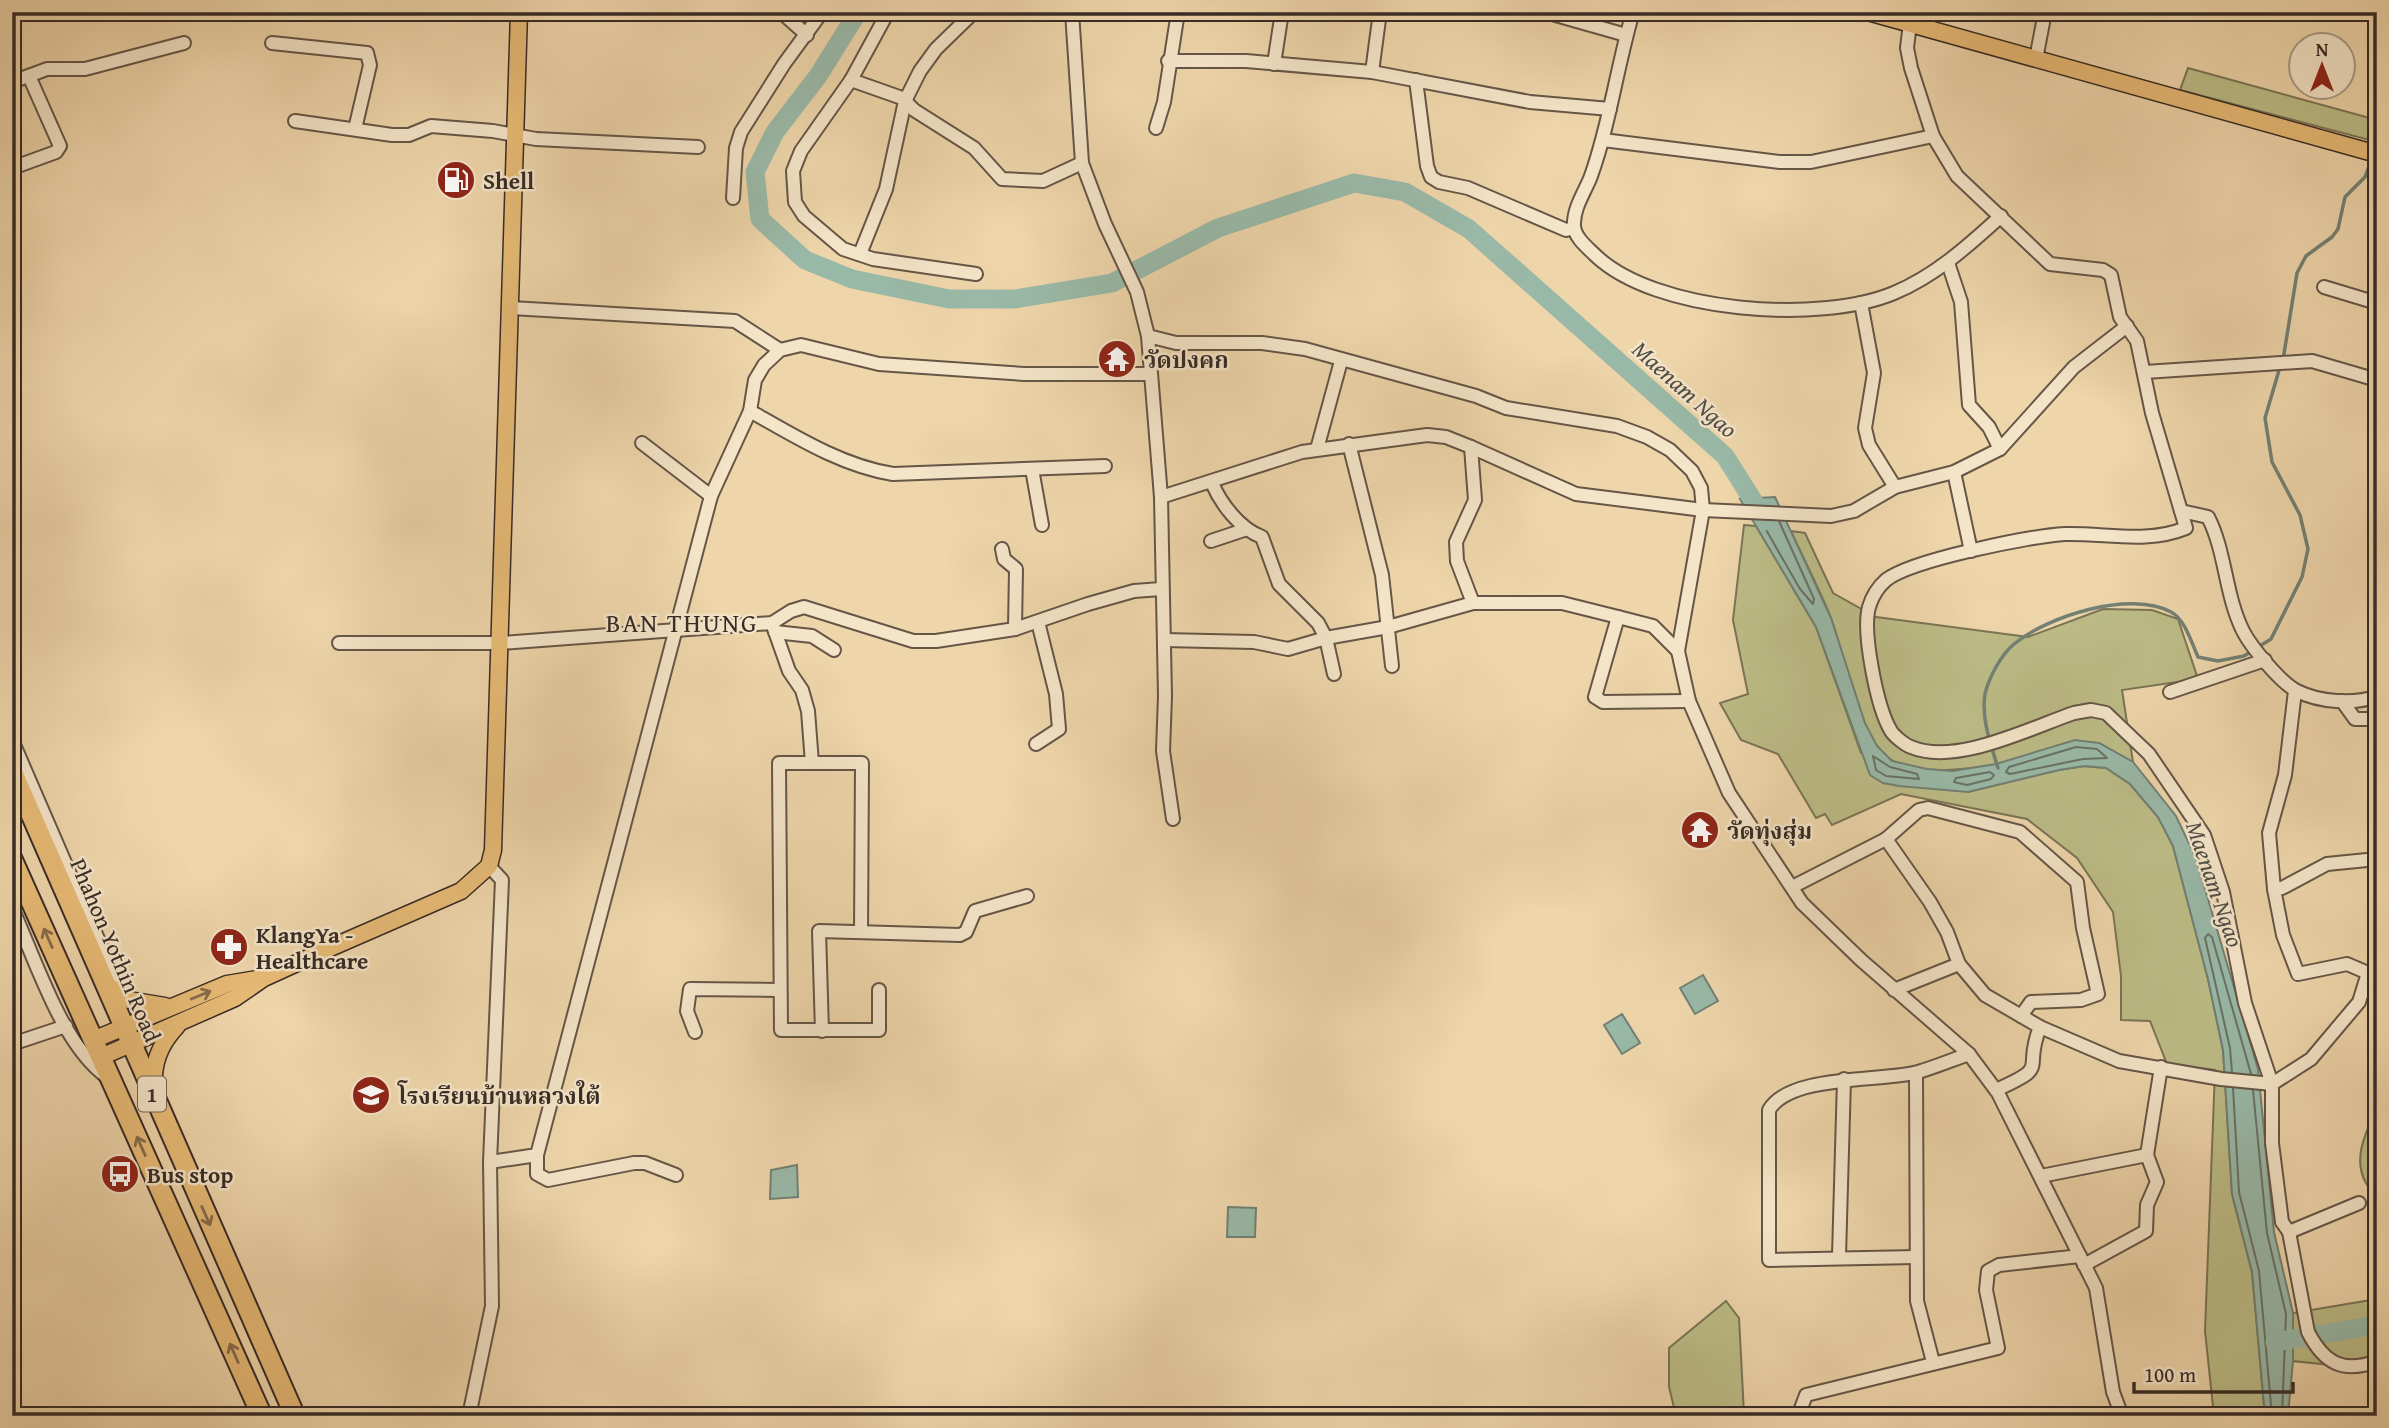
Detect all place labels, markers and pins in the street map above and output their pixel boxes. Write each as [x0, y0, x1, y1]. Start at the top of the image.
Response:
fuel station icon: Shell [435, 159, 477, 201]
place label: Shell [483, 164, 534, 197]
temple icon: วัดปงคก [1096, 338, 1138, 380]
place label: วัดปงคก [1144, 343, 1229, 376]
temple icon: วัดทุ่งสุ่ม [1679, 809, 1721, 851]
place label: วัดทุ่งสุ่ม [1727, 814, 1812, 847]
place label: KlangYa - Healthcare [256, 918, 368, 977]
pharmacy icon: KlangYa - Healthcare [208, 926, 250, 968]
school or university icon: โรงเรียนบ้านหลวงใต้ [350, 1074, 392, 1116]
place label: โรงเรียนบ้านหลวงใต้ [397, 1079, 601, 1112]
bus stop icon: Bus stop [99, 1153, 141, 1195]
place label: Bus stop [147, 1158, 233, 1191]

